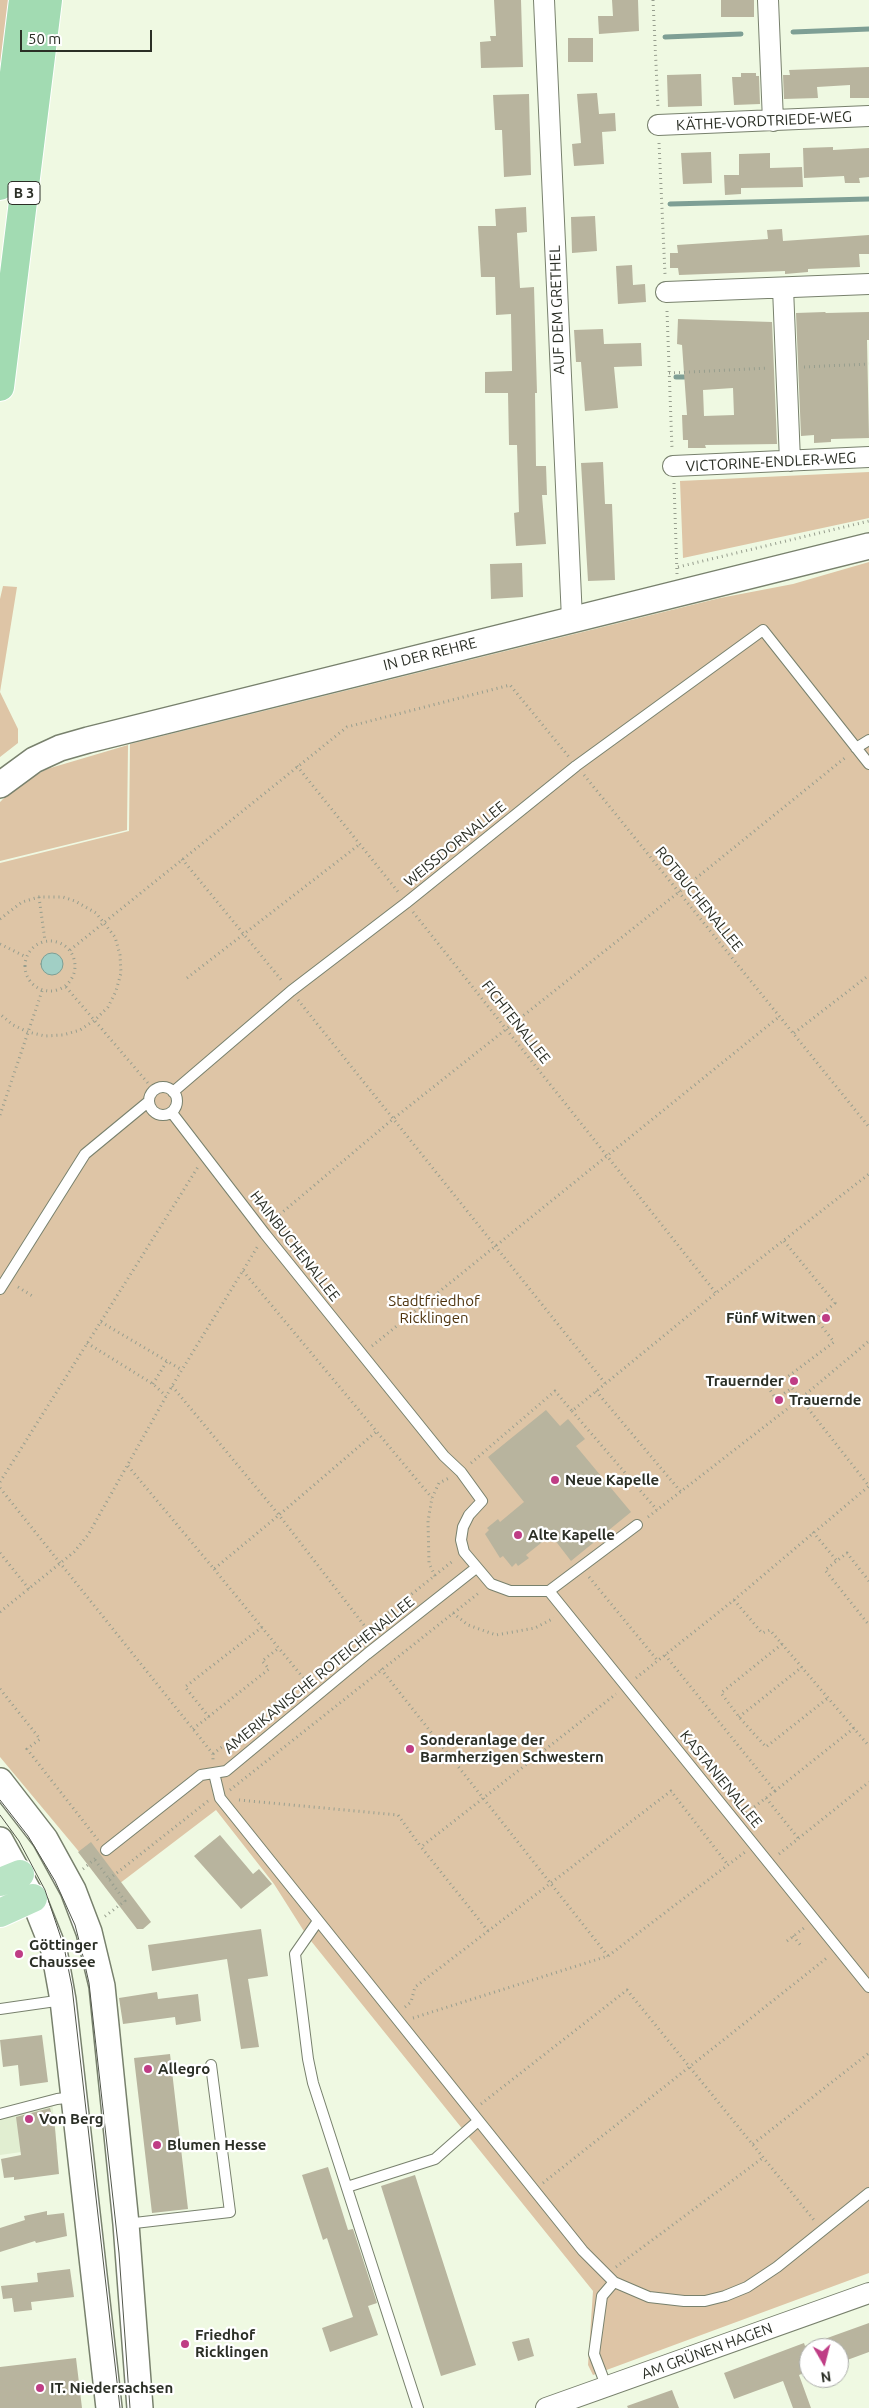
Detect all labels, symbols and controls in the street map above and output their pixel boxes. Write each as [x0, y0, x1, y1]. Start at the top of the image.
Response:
scale bar [22, 20, 155, 52]
text: 50 m [28, 30, 61, 47]
street label: KÄTHE-VORDTRIEDE-WEG [676, 107, 852, 135]
road number: B 3 [8, 182, 40, 204]
street label: AUF DEM GRETHEL [546, 245, 568, 375]
street label: VICTORINE-ENDLER-WEG [685, 449, 857, 475]
street label: IN DER REHRE [381, 634, 479, 674]
street label: WEISSDORNALLEE [400, 797, 510, 891]
street label: ROTBUCHENALLEE [651, 843, 747, 955]
street label: FICHTENALLEE [478, 977, 554, 1067]
street label: HAINBUCHENALLEE [246, 1187, 344, 1305]
park label: Stadtfriedhof Ricklingen [388, 1292, 480, 1327]
place label: Fünf Witwen [726, 1309, 816, 1327]
marker: Fünf Witwen [820, 1312, 832, 1324]
place label: Trauernder [706, 1372, 784, 1390]
marker: Trauernder [788, 1375, 800, 1387]
place label: Trauernde [789, 1391, 861, 1409]
marker: Trauernde [773, 1394, 785, 1406]
place label: Neue Kapelle [565, 1471, 659, 1489]
marker: Neue Kapelle [549, 1474, 561, 1486]
place label: Alte Kapelle [528, 1526, 615, 1544]
marker: Alte Kapelle [512, 1529, 524, 1541]
street label: AMERIKANISCHE ROTEICHENALLEE [220, 1593, 418, 1757]
street label: KASTANIENALLEE [676, 1727, 766, 1831]
place label: Sonderanlage der Barmherzigen Schwestern [420, 1731, 604, 1766]
marker: Sonderanlage der Barmherzigen Schwestern [404, 1743, 416, 1755]
place label: Göttinger Chaussee [29, 1936, 98, 1971]
marker: Göttinger Chaussee [13, 1948, 25, 1960]
place label: Allegro [158, 2060, 210, 2078]
marker: Allegro [142, 2063, 154, 2075]
place label: Von Berg [39, 2110, 104, 2128]
marker: Von Berg [23, 2113, 35, 2125]
place label: Blumen Hesse [167, 2136, 266, 2154]
marker: Blumen Hesse [151, 2139, 163, 2151]
street label: AM GRÜNEN HAGEN [639, 2319, 775, 2383]
place label: Friedhof Ricklingen [195, 2326, 269, 2361]
marker: Friedhof Ricklingen [179, 2338, 191, 2350]
north arrow [799, 2338, 849, 2388]
text: N [820, 2368, 832, 2386]
place label: IT. Niedersachsen [50, 2379, 173, 2397]
marker: IT. Niedersachsen [34, 2382, 46, 2394]

